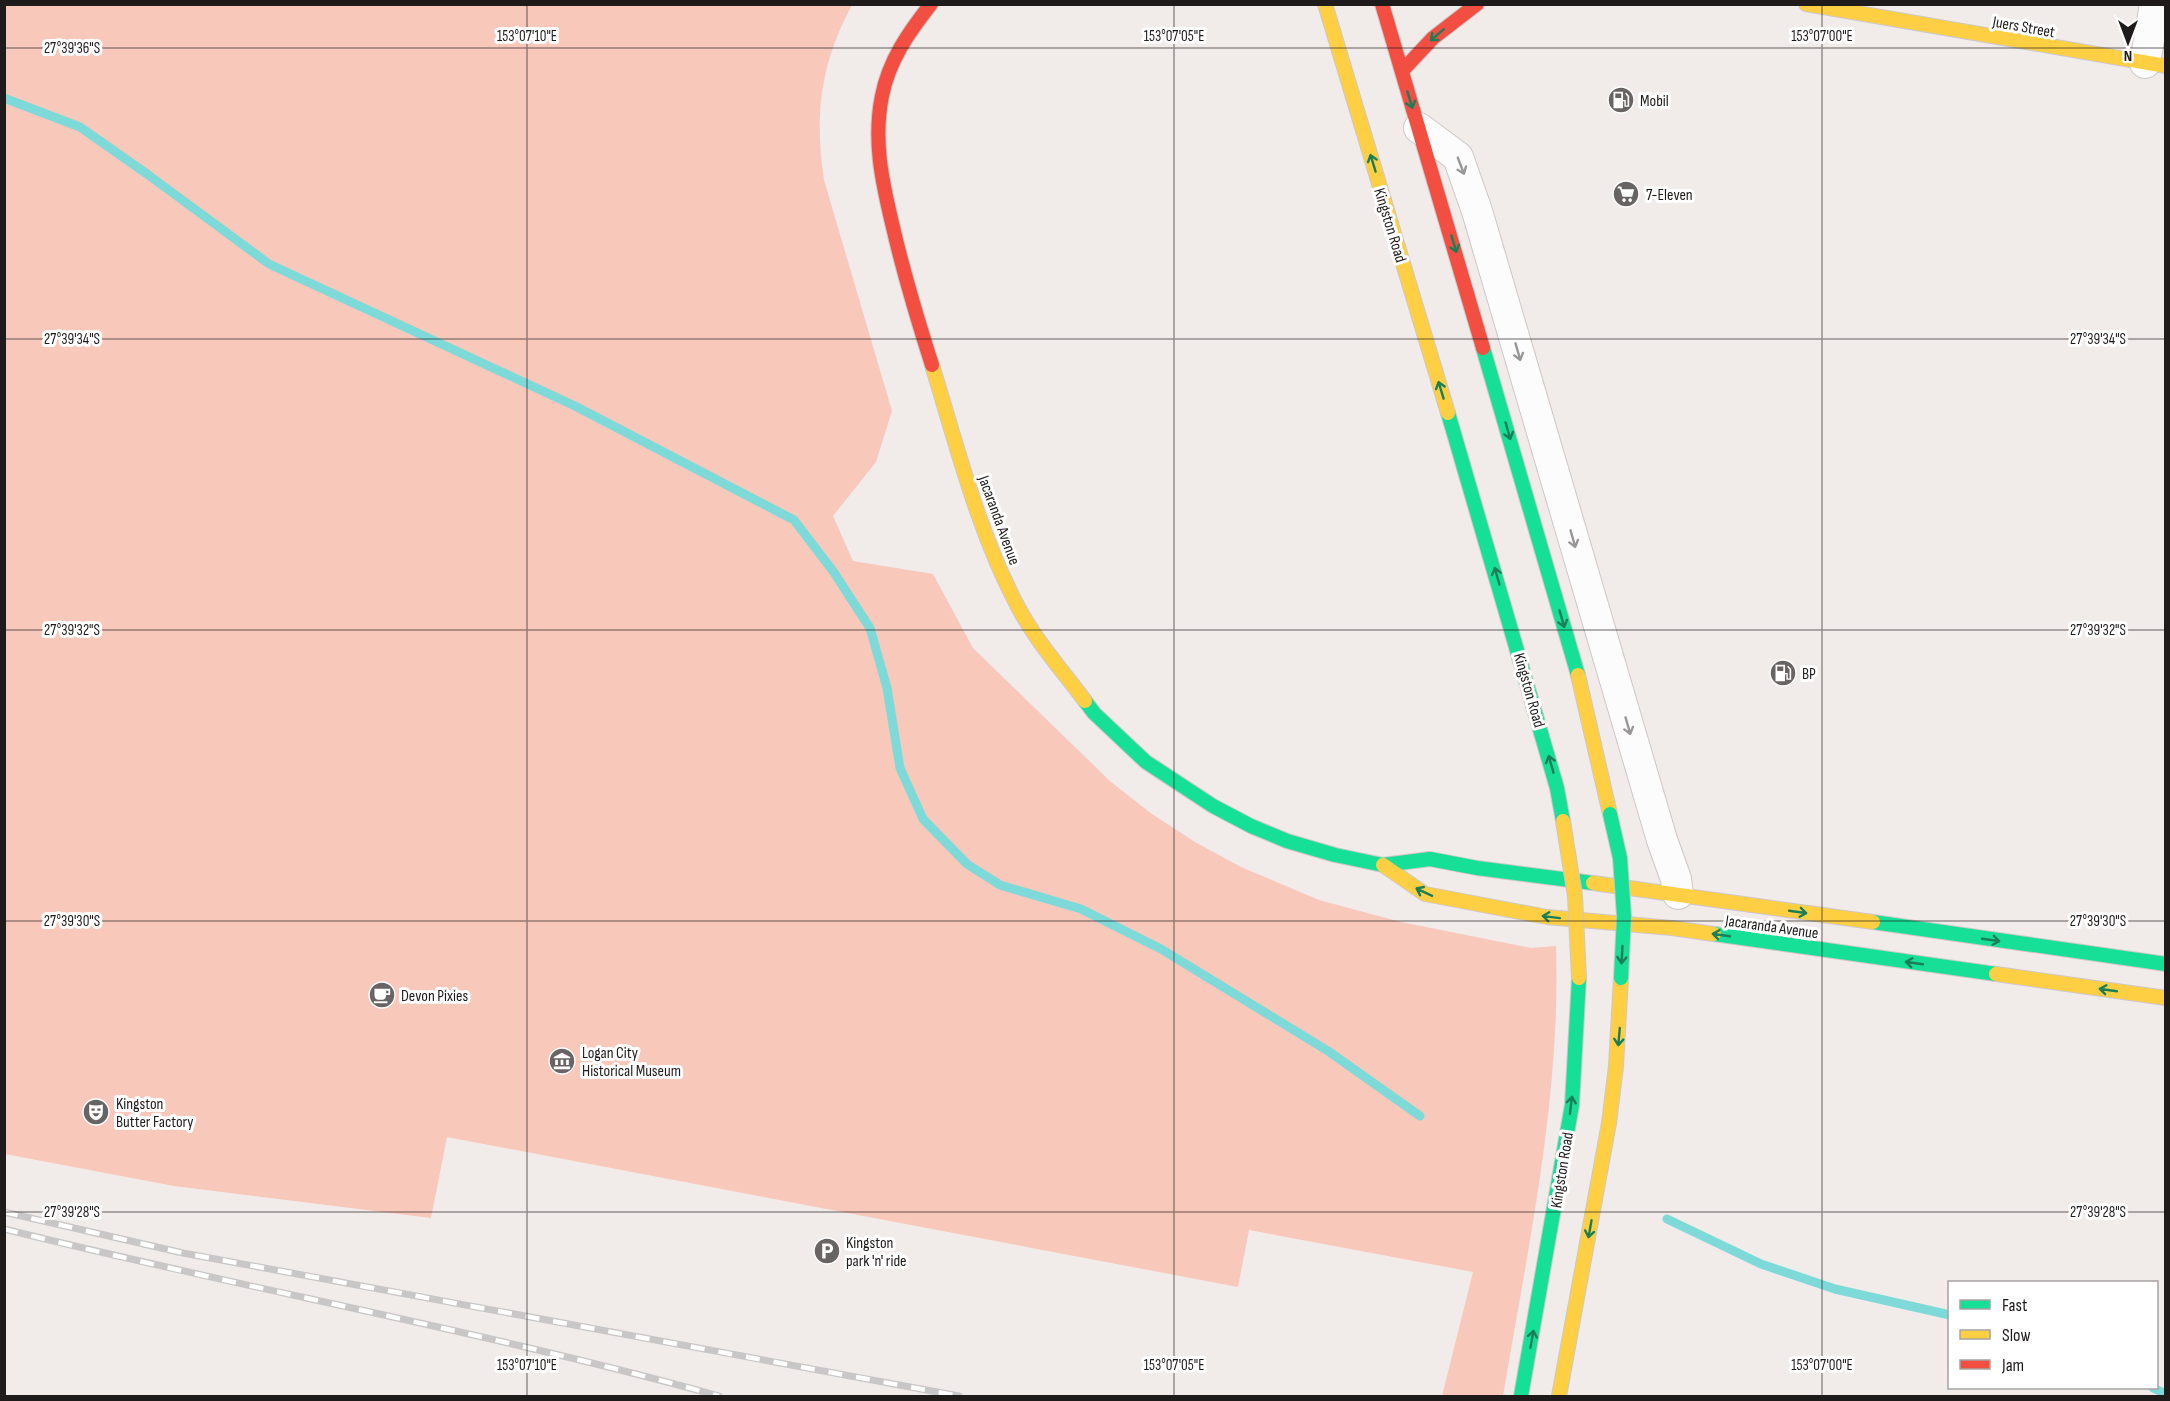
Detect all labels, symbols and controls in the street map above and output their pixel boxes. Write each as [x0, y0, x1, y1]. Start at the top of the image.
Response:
street label: Juers Street [1990, 12, 2056, 42]
north arrow [2098, 12, 2158, 72]
text: 153°07'10"E [497, 27, 557, 46]
text: 153°07'05"E [1144, 27, 1204, 46]
text: 153°07'00"E [1791, 27, 1853, 46]
one-way arrow [1430, 28, 1445, 42]
text: 27°39'36"S [44, 39, 100, 58]
text: N [2124, 46, 2132, 65]
fuel station icon: Mobil [1606, 85, 1636, 115]
one-way arrow [1405, 90, 1416, 109]
place label: Mobil [1640, 92, 1669, 111]
one-way arrow [1367, 154, 1378, 173]
one-way arrow [1457, 156, 1468, 175]
supermarket icon: 7-Eleven [1611, 179, 1641, 209]
street label: Kingston Road [1369, 186, 1410, 265]
place label: 7-Eleven [1646, 186, 1693, 205]
one-way arrow [1449, 234, 1460, 253]
text: 27°39'34"S [44, 330, 100, 349]
text: 27°39'34"S [2070, 330, 2126, 349]
one-way arrow [1513, 342, 1524, 361]
one-way arrow [1435, 381, 1446, 400]
one-way arrow [1503, 421, 1515, 440]
street label: Jacaranda Avenue [973, 472, 1024, 568]
one-way arrow [1568, 529, 1579, 548]
one-way arrow [1491, 567, 1502, 586]
one-way arrow [1557, 609, 1568, 628]
text: 27°39'32"S [44, 621, 100, 640]
text: 27°39'32"S [2070, 621, 2126, 640]
street label: Kingston Road [1509, 651, 1548, 730]
fuel station icon: BP [1768, 658, 1798, 688]
place label: BP [1802, 665, 1816, 684]
one-way arrow [1623, 716, 1634, 735]
one-way arrow [1544, 755, 1556, 774]
one-way arrow [1416, 885, 1434, 897]
one-way arrow [1787, 906, 1807, 917]
street label: Jacaranda Avenue [1723, 911, 1819, 943]
text: 27°39'30"S [44, 912, 100, 931]
one-way arrow [1542, 912, 1562, 923]
text: 27°39'30"S [2070, 912, 2126, 931]
one-way arrow [1712, 930, 1732, 941]
one-way arrow [1980, 934, 2000, 945]
one-way arrow [1617, 945, 1628, 965]
one-way arrow [1905, 957, 1925, 968]
cafe icon: Devon Pixies [367, 980, 397, 1010]
one-way arrow [2098, 984, 2118, 995]
place label: Devon Pixies [401, 987, 468, 1006]
one-way arrow [1613, 1026, 1624, 1046]
place label: Logan City Historical Museum [582, 1044, 681, 1081]
museum icon: Logan City Historical Museum [547, 1046, 577, 1076]
place label: Kingston Butter Factory [116, 1095, 194, 1132]
one-way arrow [1566, 1096, 1577, 1116]
theatre icon: Kingston Butter Factory [81, 1097, 111, 1127]
street label: Kingston Road [1547, 1131, 1578, 1210]
text: 27°39'28"S [44, 1203, 100, 1222]
text: 27°39'28"S [2070, 1203, 2126, 1222]
one-way arrow [1584, 1219, 1595, 1239]
place label: Kingston park 'n' ride [846, 1234, 907, 1271]
parking icon: Kingston park 'n' ride [812, 1236, 842, 1266]
legend [1948, 1281, 2158, 1389]
text: Fast [2002, 1295, 2028, 1316]
text: Slow [2002, 1325, 2031, 1346]
one-way arrow [1526, 1330, 1537, 1349]
text: Jam [2001, 1355, 2024, 1376]
text: 153°07'10"E [497, 1356, 557, 1375]
text: 153°07'05"E [1144, 1356, 1204, 1375]
text: 153°07'00"E [1791, 1356, 1853, 1375]

